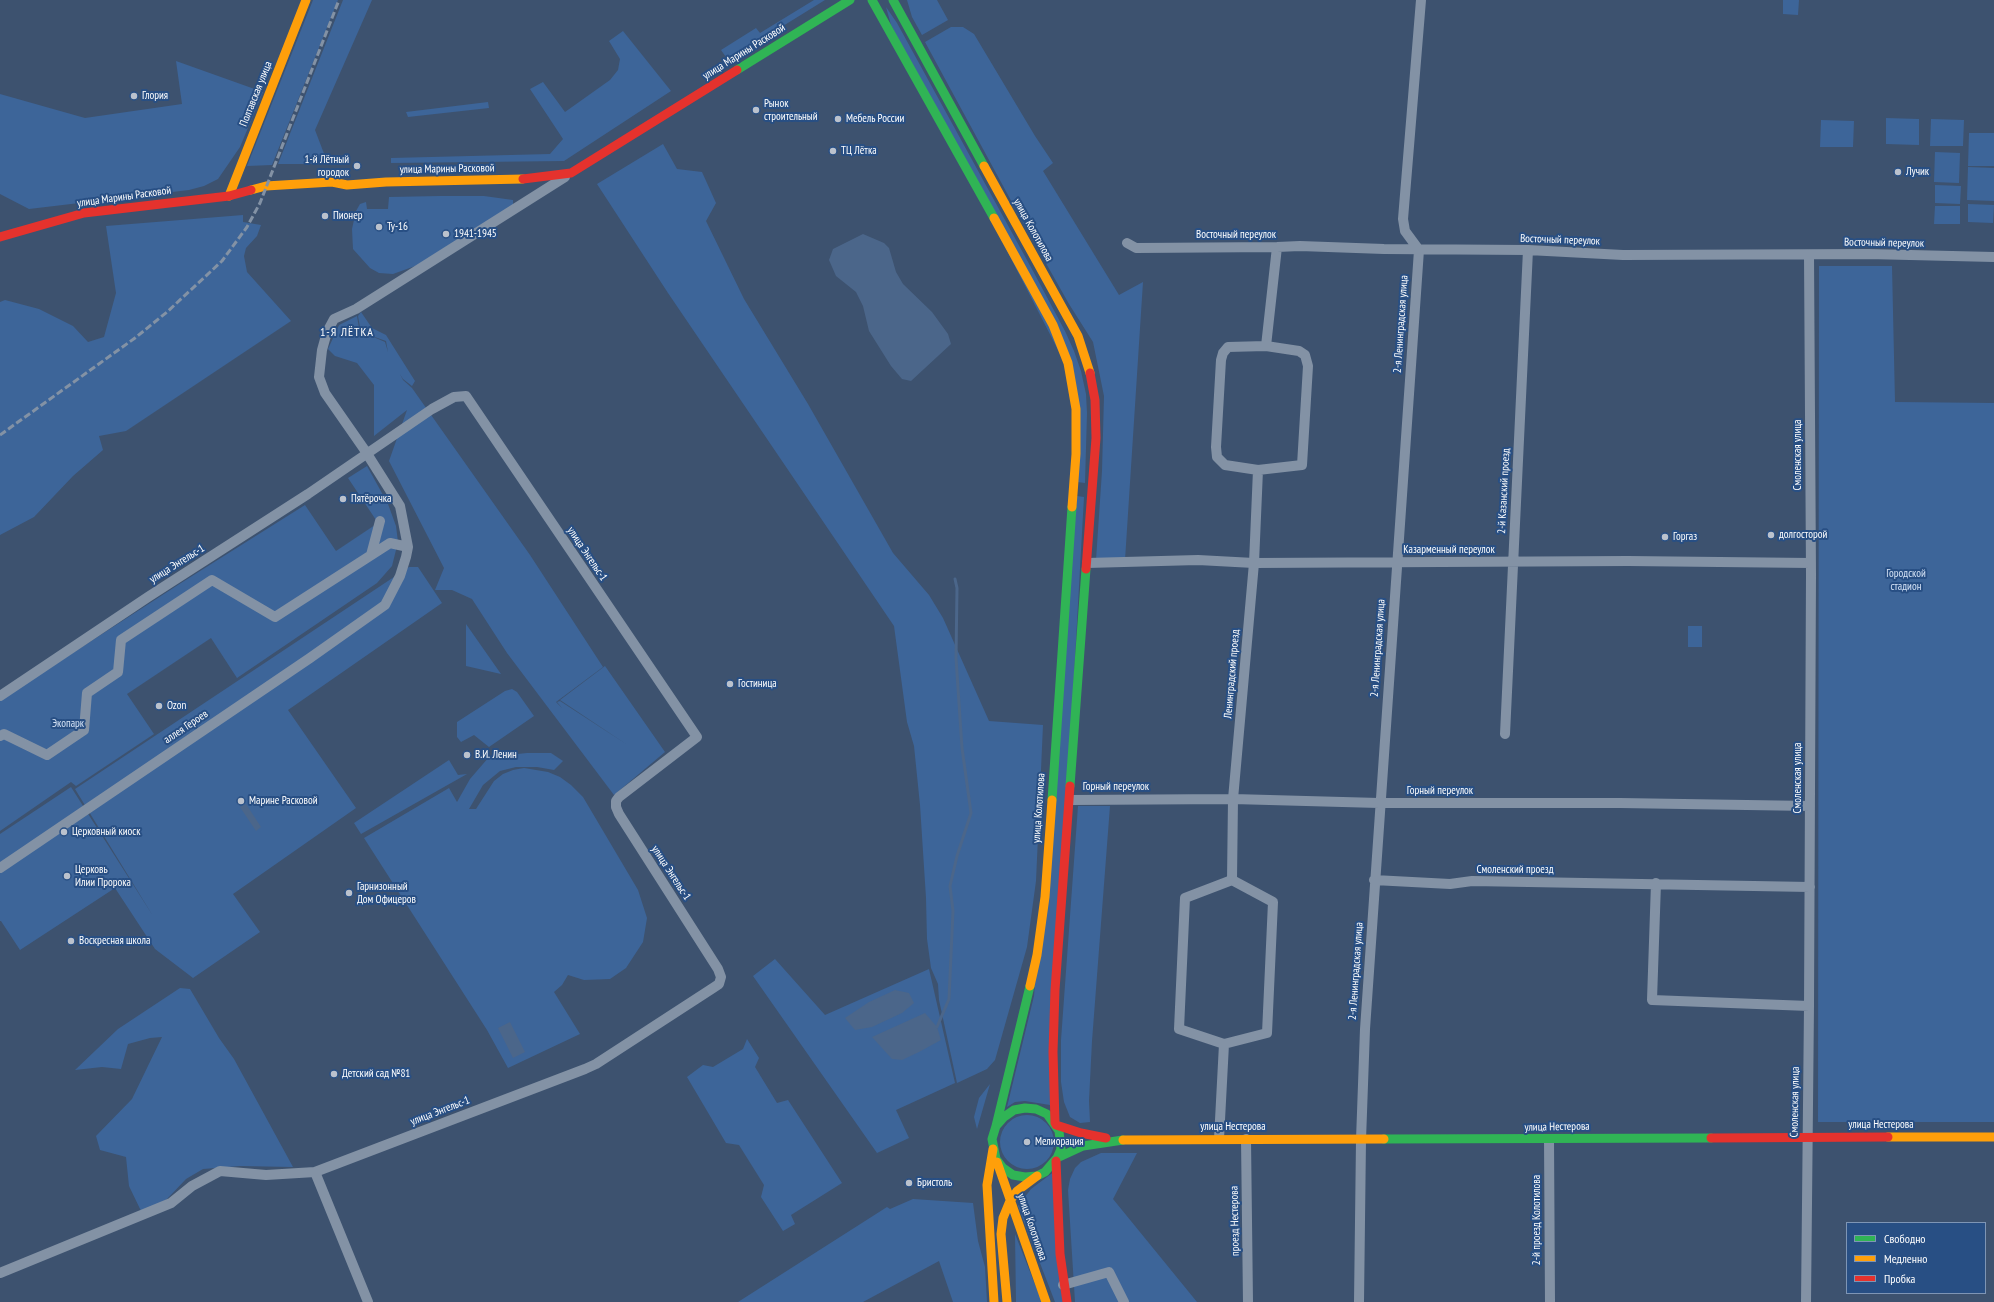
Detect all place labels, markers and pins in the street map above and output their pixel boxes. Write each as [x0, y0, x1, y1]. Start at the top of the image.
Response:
place label: Глория [142, 89, 168, 103]
marker: Глория [129, 91, 139, 101]
place label: Рынок строительный [764, 97, 818, 123]
marker: Рынок строительный [751, 105, 761, 115]
place label: Мебель России [846, 112, 904, 126]
marker: Мебель России [833, 114, 843, 124]
place label: ТЦ Лётка [841, 144, 877, 158]
marker: ТЦ Лётка [828, 146, 838, 156]
place label: 1-й Лётный городок [305, 153, 349, 179]
marker: 1-й Лётный городок [352, 161, 362, 171]
place label: Лучик [1906, 165, 1929, 179]
marker: Лучик [1893, 167, 1903, 177]
place label: Пионер [333, 209, 362, 223]
marker: Пионер [320, 211, 330, 221]
place label: Ту-16 [387, 220, 408, 234]
marker: Ту-16 [374, 222, 384, 232]
place label: 1941-1945 [454, 227, 497, 241]
marker: 1941-1945 [441, 229, 451, 239]
place label: Пятёрочка [351, 492, 392, 506]
marker: Пятёрочка [338, 494, 348, 504]
place label: долгосторой [1779, 528, 1827, 542]
place label: Горгаз [1673, 530, 1697, 544]
marker: долгосторой [1766, 530, 1776, 540]
marker: Горгаз [1660, 532, 1670, 542]
place label: Гостиница [738, 677, 777, 691]
marker: Гостиница [725, 679, 735, 689]
place label: Ozon [167, 699, 186, 713]
marker: Ozon [154, 701, 164, 711]
place label: В.И. Ленин [475, 748, 517, 762]
marker: В.И. Ленин [462, 750, 472, 760]
place label: Марине Расковой [249, 794, 318, 808]
marker: Марине Расковой [236, 796, 246, 806]
place label: Церковный киоск [72, 825, 140, 839]
marker: Церковный киоск [59, 827, 69, 837]
place label: Церковь Илии Пророка [75, 863, 131, 889]
marker: Церковь Илии Пророка [62, 871, 72, 881]
place label: Гарнизонный Дом Офицеров [357, 880, 416, 906]
marker: Гарнизонный Дом Офицеров [344, 888, 354, 898]
place label: Воскресная школа [79, 934, 150, 948]
marker: Воскресная школа [66, 936, 76, 946]
place label: Детский сад №81 [342, 1067, 410, 1081]
marker: Детский сад №81 [329, 1069, 339, 1079]
place label: Мелиорация [1035, 1135, 1084, 1149]
marker: Мелиорация [1022, 1137, 1032, 1147]
place label: Бристоль [917, 1176, 952, 1190]
marker: Бристоль [904, 1178, 914, 1188]

